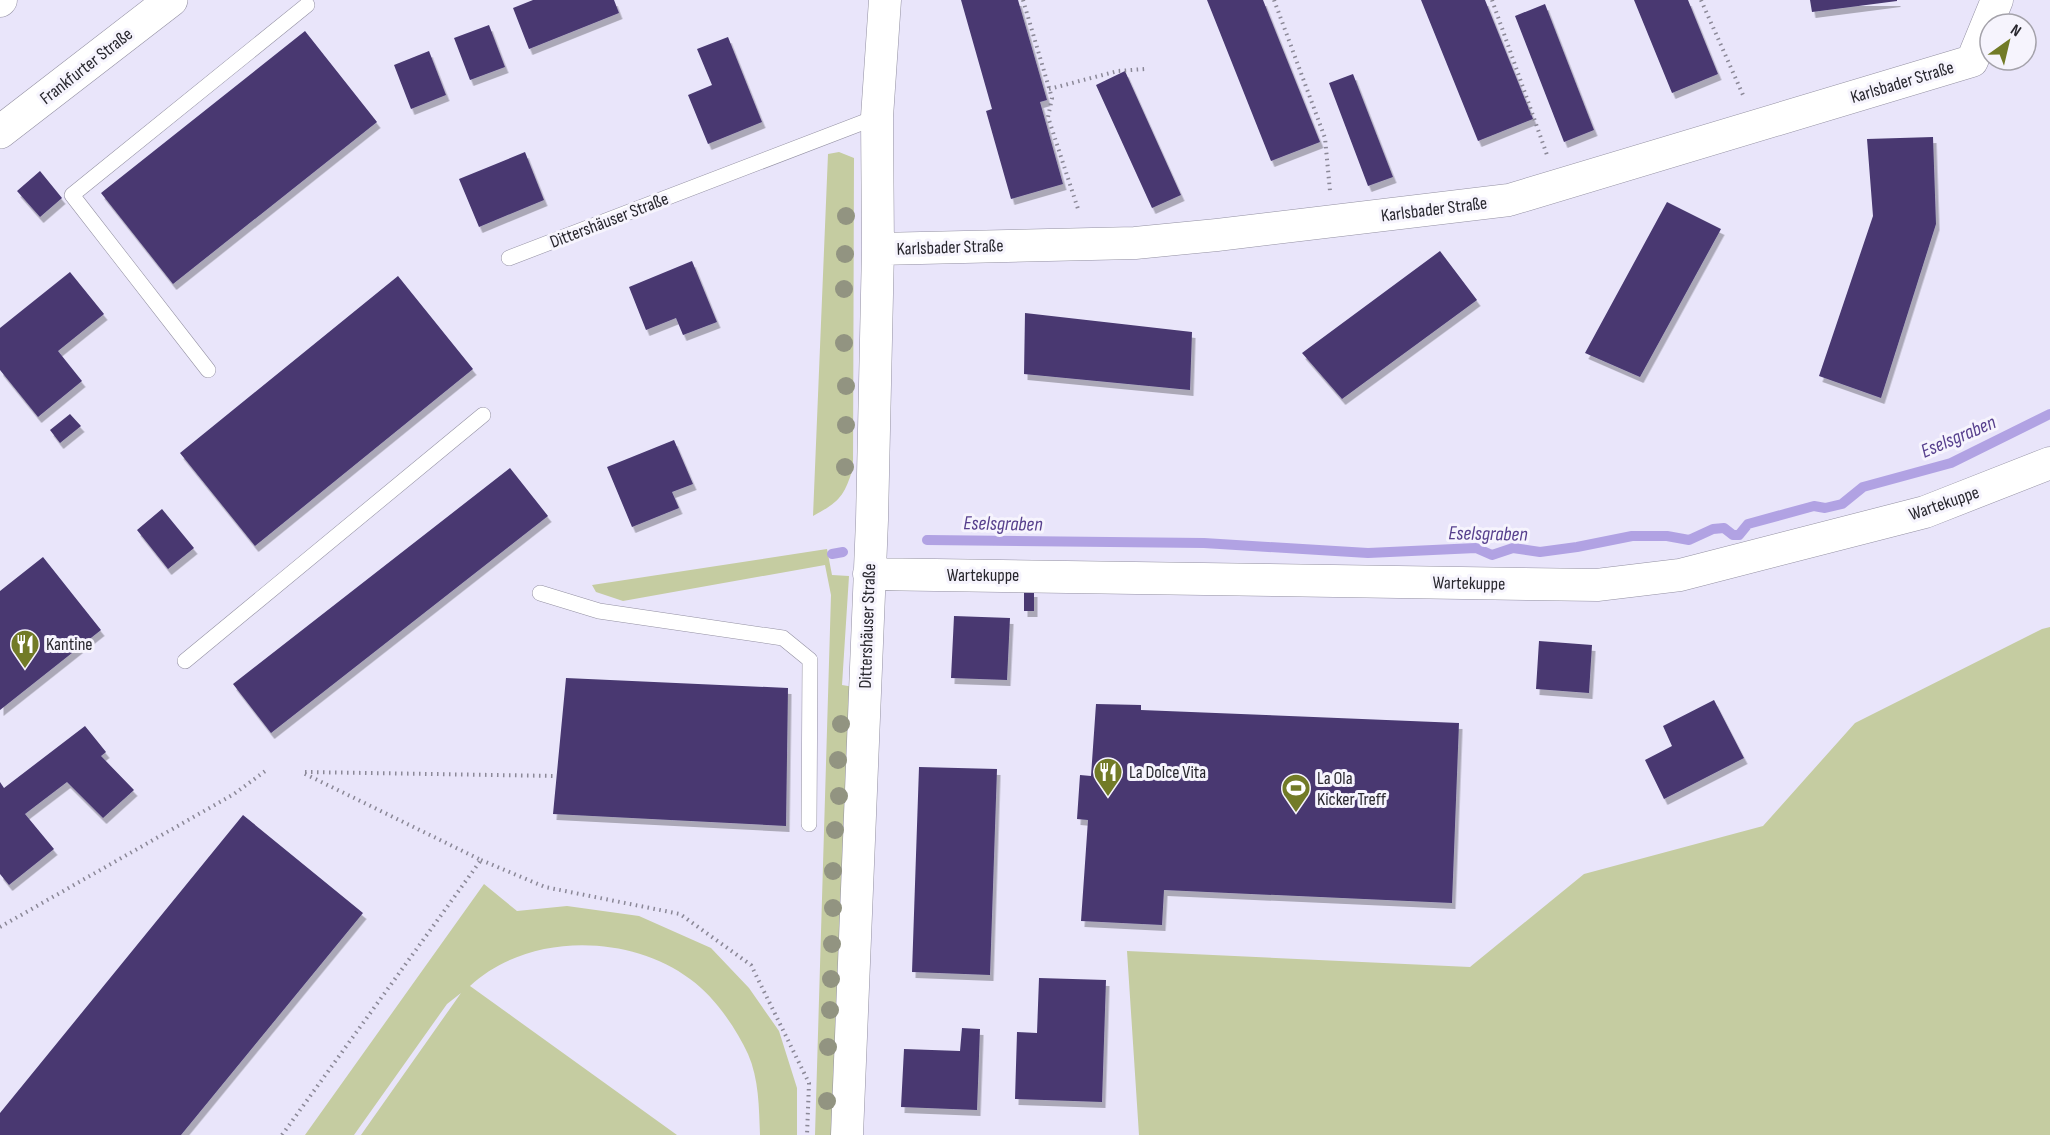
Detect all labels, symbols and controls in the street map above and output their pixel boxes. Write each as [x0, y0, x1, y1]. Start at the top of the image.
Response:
north arrow [1978, 12, 2038, 72]
text: N [2007, 21, 2024, 41]
street label: Frankfurter Straße [36, 24, 137, 109]
street label: Karlsbader Straße [1848, 57, 1956, 108]
street label: Dittershäuser Straße [547, 188, 671, 253]
street label: Karlsbader Straße [1380, 193, 1488, 226]
street label: Karlsbader Straße [896, 235, 1004, 260]
water label: Eselsgraben [1917, 410, 2000, 463]
street label: Wartekuppe [1906, 482, 1982, 525]
water label: Eselsgraben [963, 511, 1043, 537]
water label: Eselsgraben [1448, 521, 1528, 547]
street label: Dittershäuser Straße [855, 563, 880, 689]
street label: Wartekuppe [947, 565, 1019, 586]
street label: Wartekuppe [1432, 572, 1506, 595]
restaurant icon: Kantine [9, 628, 41, 670]
place label: Kantine [46, 634, 93, 655]
restaurant icon: La Dolce Vita [1092, 756, 1124, 798]
place label: La Dolce Vita [1129, 762, 1206, 783]
place label: La Ola Kicker Treff [1317, 768, 1387, 810]
sports icon: La Ola Kicker Treff [1280, 772, 1312, 814]

